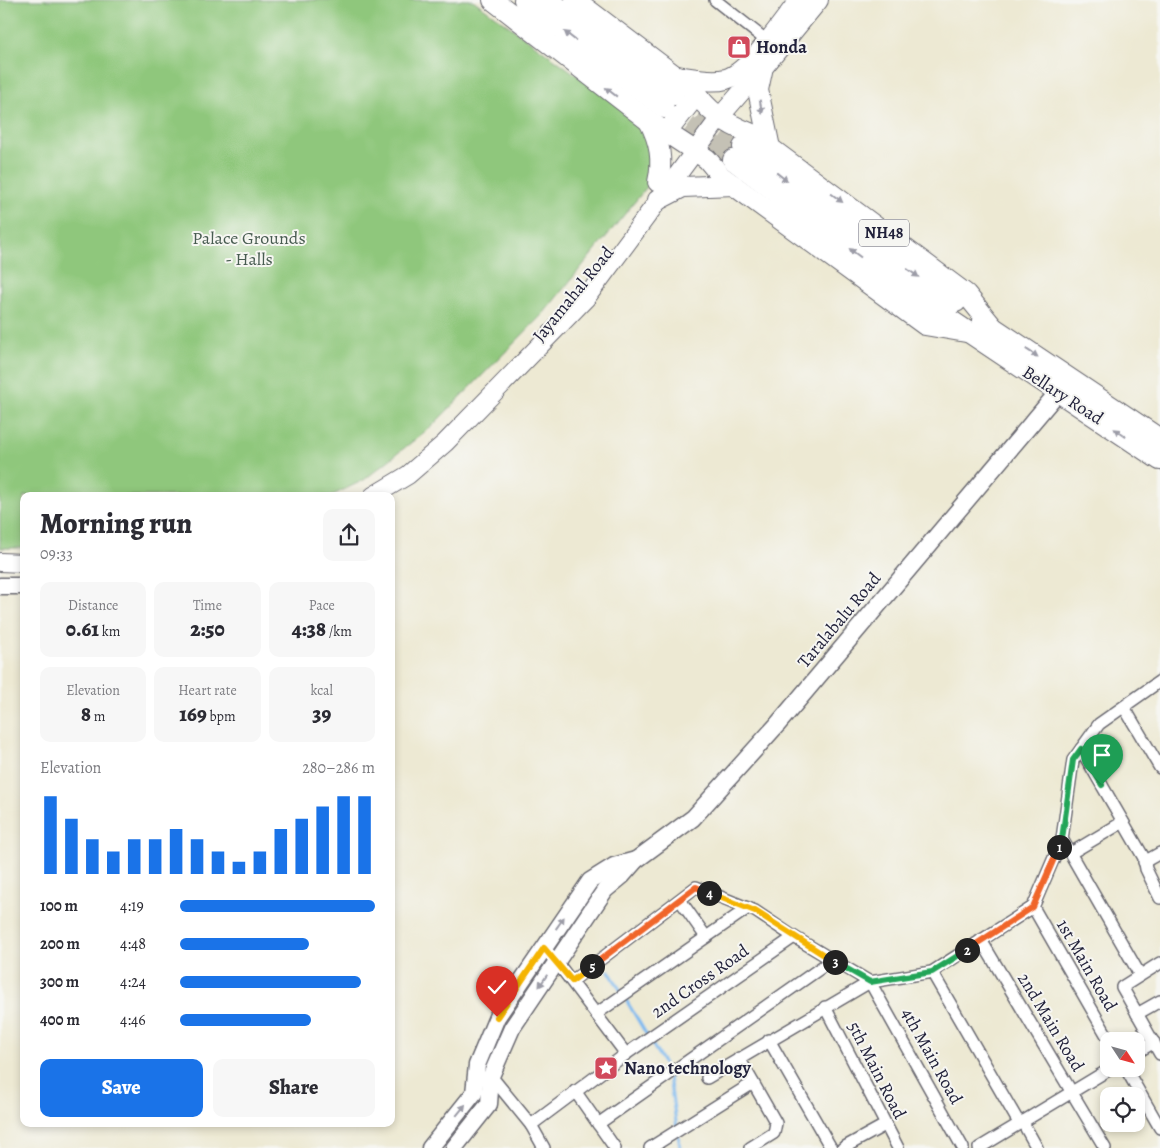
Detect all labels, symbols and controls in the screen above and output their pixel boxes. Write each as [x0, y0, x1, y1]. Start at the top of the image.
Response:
one-way arrow [564, 30, 577, 41]
shop icon: Honda [726, 34, 752, 60]
place label: Honda [756, 35, 807, 59]
one-way arrow [605, 86, 618, 97]
one-way arrow [757, 100, 765, 116]
one-way arrow [775, 172, 788, 183]
one-way arrow [830, 193, 844, 203]
road number: NH48 [859, 220, 909, 247]
park label: Palace Grounds - Halls [192, 226, 306, 271]
street label: Jayamahal Road [527, 241, 619, 347]
one-way arrow [849, 247, 862, 258]
one-way arrow [906, 268, 919, 278]
one-way arrow [1026, 349, 1039, 358]
street label: Bellary Road [1018, 360, 1108, 430]
one-way arrow [1113, 428, 1127, 438]
text: Morning run [40, 505, 192, 543]
button: share [323, 509, 375, 561]
text: 09:33 [40, 543, 73, 565]
street label: Taralabalu Road [792, 567, 886, 673]
text: Distance [68, 596, 118, 615]
text: Time [193, 596, 222, 615]
text: Pace [309, 596, 335, 615]
text: 0.61 [66, 615, 99, 643]
text: 2:50 [190, 615, 225, 643]
text: 4:38 [292, 615, 326, 643]
text: km [99, 622, 120, 641]
text: /km [326, 622, 352, 641]
text: Elevation [66, 681, 120, 700]
text: Heart rate [178, 681, 237, 700]
text: kcal [311, 681, 333, 700]
text: 8 [81, 700, 91, 728]
text: 169 [179, 700, 207, 728]
text: 39 [312, 700, 331, 728]
text: m [91, 707, 105, 726]
text: bpm [207, 707, 236, 726]
pin [1081, 734, 1123, 785]
icon: arrive [1088, 741, 1116, 769]
text: Elevation [40, 757, 101, 779]
text: 280–286 m [302, 757, 375, 779]
pin: 1 [1046, 834, 1072, 860]
text: 1 [1057, 838, 1062, 857]
pin: 4 [696, 880, 722, 906]
text: 4 [706, 884, 713, 903]
text: 100 m [40, 895, 78, 917]
text: 4:19 [120, 895, 144, 917]
street label: 1st Main Road [1051, 915, 1123, 1016]
one-way arrow [555, 916, 565, 930]
text: 200 m [40, 933, 80, 955]
text: 4:48 [120, 933, 146, 955]
street label: 2nd Cross Road [647, 938, 754, 1023]
pin: 2 [954, 938, 980, 962]
text: 2 [964, 941, 971, 960]
pin: 3 [822, 950, 848, 974]
text: 3 [832, 953, 839, 972]
pin: 5 [580, 954, 604, 978]
text: 5 [590, 957, 595, 976]
pin [476, 966, 518, 1017]
street label: 2nd Main Road [1012, 968, 1090, 1076]
text: 300 m [40, 971, 79, 993]
text: 4:24 [120, 971, 146, 993]
icon: check [483, 973, 511, 1001]
one-way arrow [538, 974, 548, 988]
street label: 4th Main Road [896, 1004, 969, 1109]
text: 400 m [40, 1009, 80, 1031]
text: 4:46 [120, 1009, 146, 1031]
street label: 5th Main Road [842, 1017, 912, 1123]
north arrow [1100, 1032, 1145, 1078]
map controls [1100, 1032, 1145, 1132]
place icon: Nano technology [593, 1055, 619, 1081]
place label: Nano technology [624, 1056, 751, 1080]
button: Save [40, 1059, 203, 1117]
button: Share [213, 1059, 375, 1117]
button: locate [1100, 1087, 1145, 1132]
one-way arrow [455, 1104, 466, 1117]

